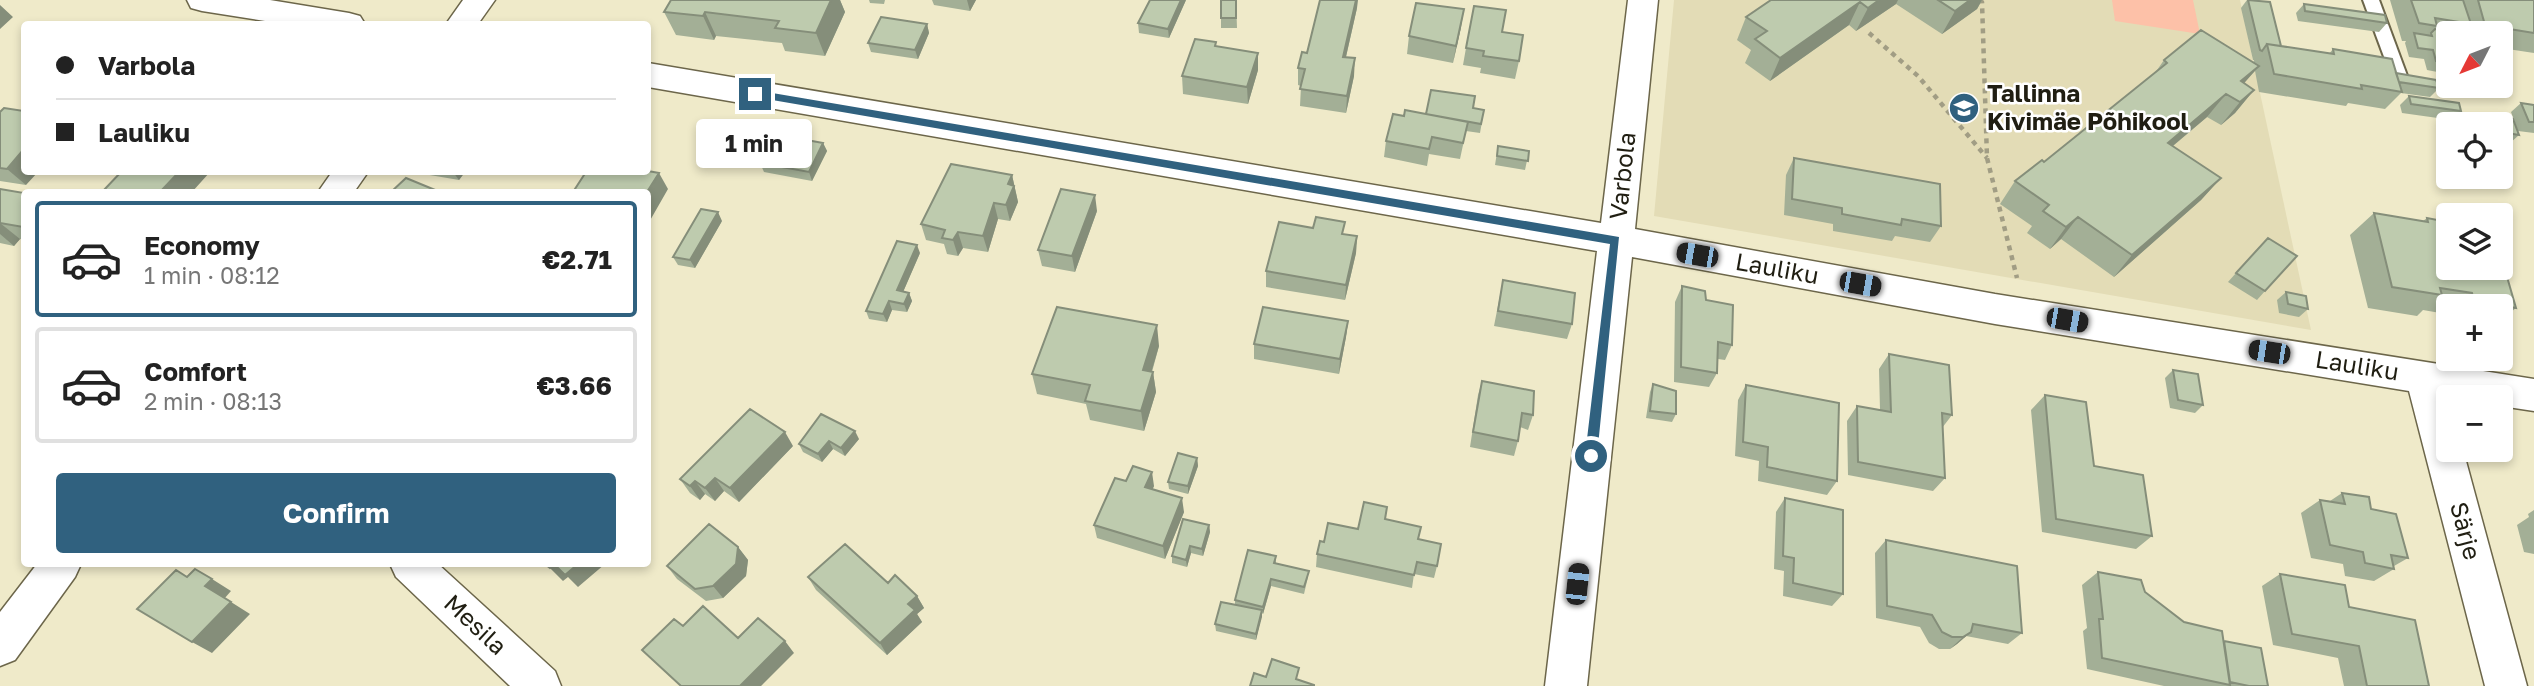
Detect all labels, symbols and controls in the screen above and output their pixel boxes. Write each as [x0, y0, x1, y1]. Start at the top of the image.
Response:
north arrow [2436, 21, 2513, 98]
map controls [2436, 21, 2513, 462]
text: Varbola [98, 50, 195, 81]
route end [739, 78, 771, 110]
place label: Tallinna Kivimäe Põhikool [1987, 78, 2189, 135]
school or university icon: Tallinna Kivimäe Põhikool [1947, 91, 1981, 125]
button: locate [2436, 112, 2513, 189]
text: Lauliku [98, 117, 190, 148]
callout: 1 min [697, 119, 813, 168]
text: 1 min [725, 129, 783, 157]
street label: Varbola [1602, 131, 1641, 221]
button: layers [2436, 203, 2513, 280]
icon: car [60, 228, 123, 291]
text: Economy [144, 230, 260, 261]
car [1675, 241, 1720, 269]
text: €2.71 [542, 244, 612, 275]
street label: Lauliku [1733, 246, 1821, 289]
text: 1 min · 08:12 [144, 261, 280, 289]
car [1838, 270, 1883, 298]
button: + [2436, 294, 2513, 371]
car [2045, 306, 2090, 334]
car [2247, 338, 2292, 366]
street label: Lauliku [2313, 344, 2401, 385]
icon: car [60, 354, 123, 417]
text: Comfort [144, 356, 247, 387]
text: €3.66 [536, 370, 612, 401]
button: − [2436, 385, 2513, 462]
text: 2 min · 08:13 [144, 387, 282, 415]
route start [1575, 440, 1607, 472]
button: Confirm [56, 473, 616, 553]
street label: Särje [2445, 499, 2488, 563]
car [1565, 562, 1590, 606]
street label: Mesila [439, 588, 513, 660]

